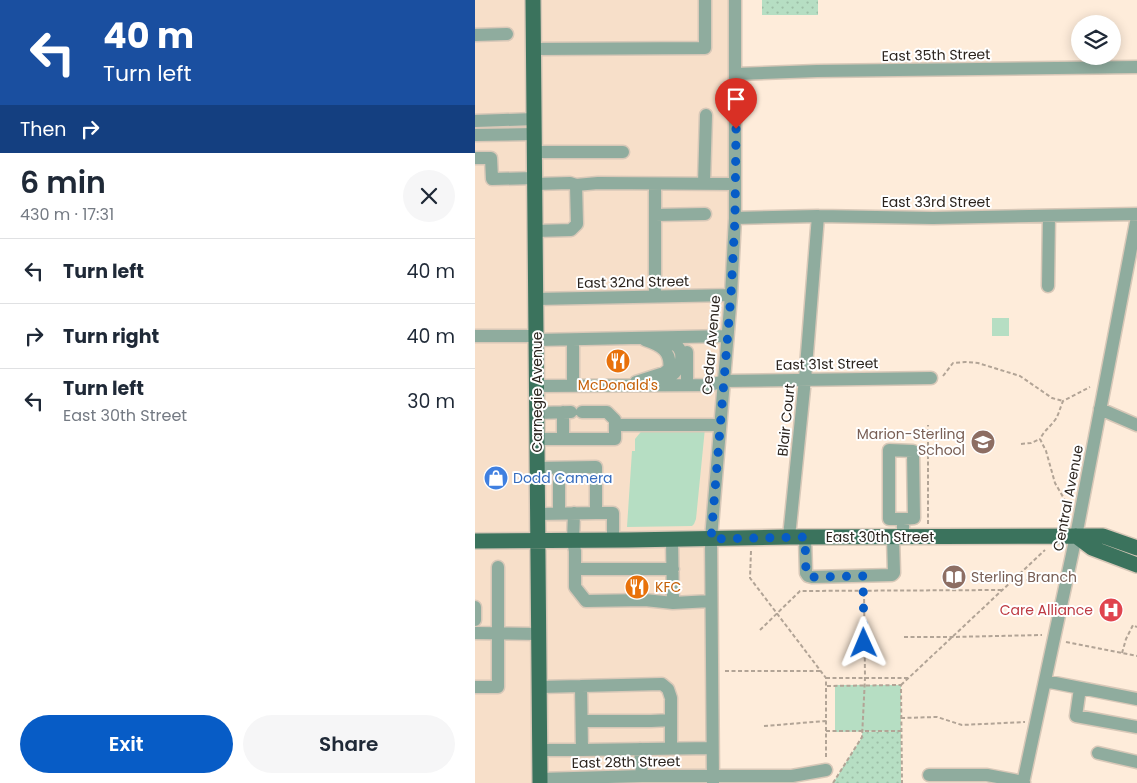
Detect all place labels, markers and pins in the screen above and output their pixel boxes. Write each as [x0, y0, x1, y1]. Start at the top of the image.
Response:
pin [715, 78, 757, 129]
restaurant icon: McDonald's [605, 348, 631, 374]
place label: McDonald's [578, 375, 658, 395]
place label: Marion-Sterling School [857, 424, 965, 460]
school or university icon: Marion-Sterling School [970, 429, 996, 455]
shop icon: Dodd Camera [483, 465, 509, 491]
place label: Dodd Camera [513, 468, 613, 488]
library icon: Sterling Branch [941, 564, 967, 590]
place label: Sterling Branch [971, 567, 1077, 587]
restaurant icon: KFC [624, 574, 650, 600]
place label: KFC [655, 577, 681, 597]
hospital icon: Care Alliance [1098, 597, 1124, 623]
place label: Care Alliance [1000, 600, 1093, 620]

